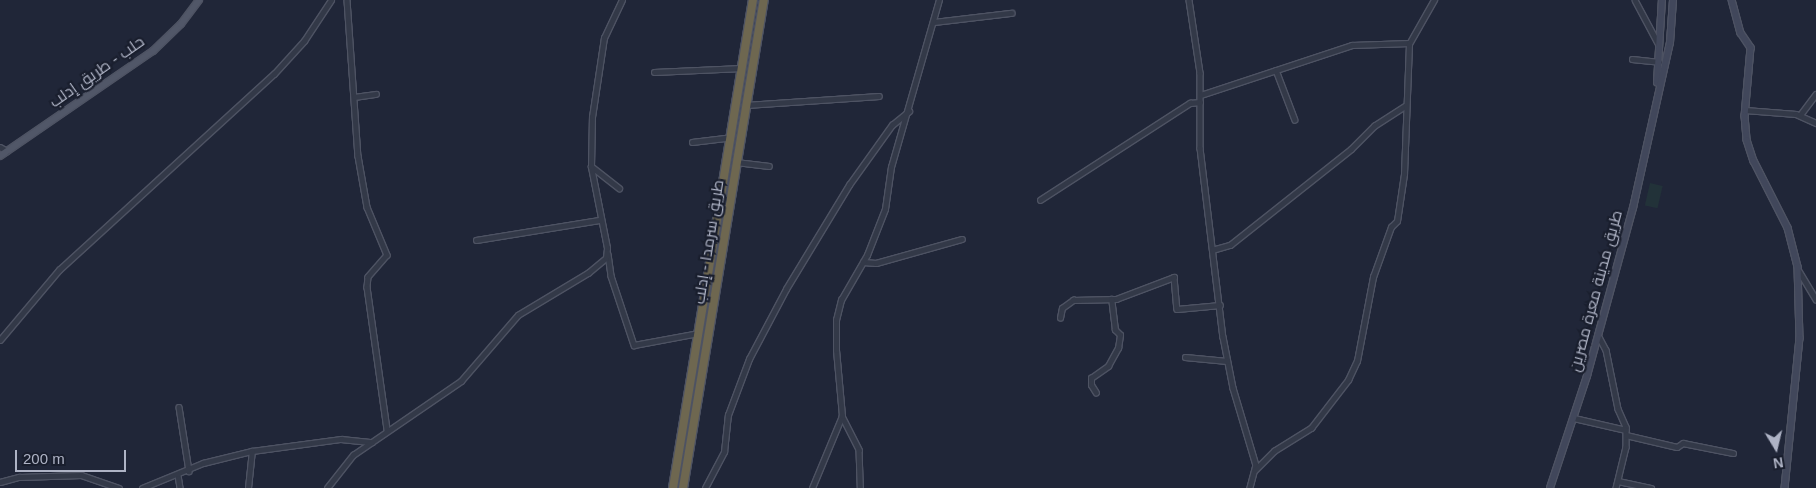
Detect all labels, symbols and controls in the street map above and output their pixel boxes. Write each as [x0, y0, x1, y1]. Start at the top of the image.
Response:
street label: حلب - طريق إدلب [46, 32, 148, 112]
street label: طريق سرمدا - إدلب [690, 178, 728, 306]
street label: طريق مدينة معرة مصرين [1565, 208, 1627, 374]
north arrow [1751, 423, 1801, 473]
scale bar [18, 440, 129, 472]
text: 200 m [23, 450, 65, 467]
text: N [1772, 454, 1785, 472]

